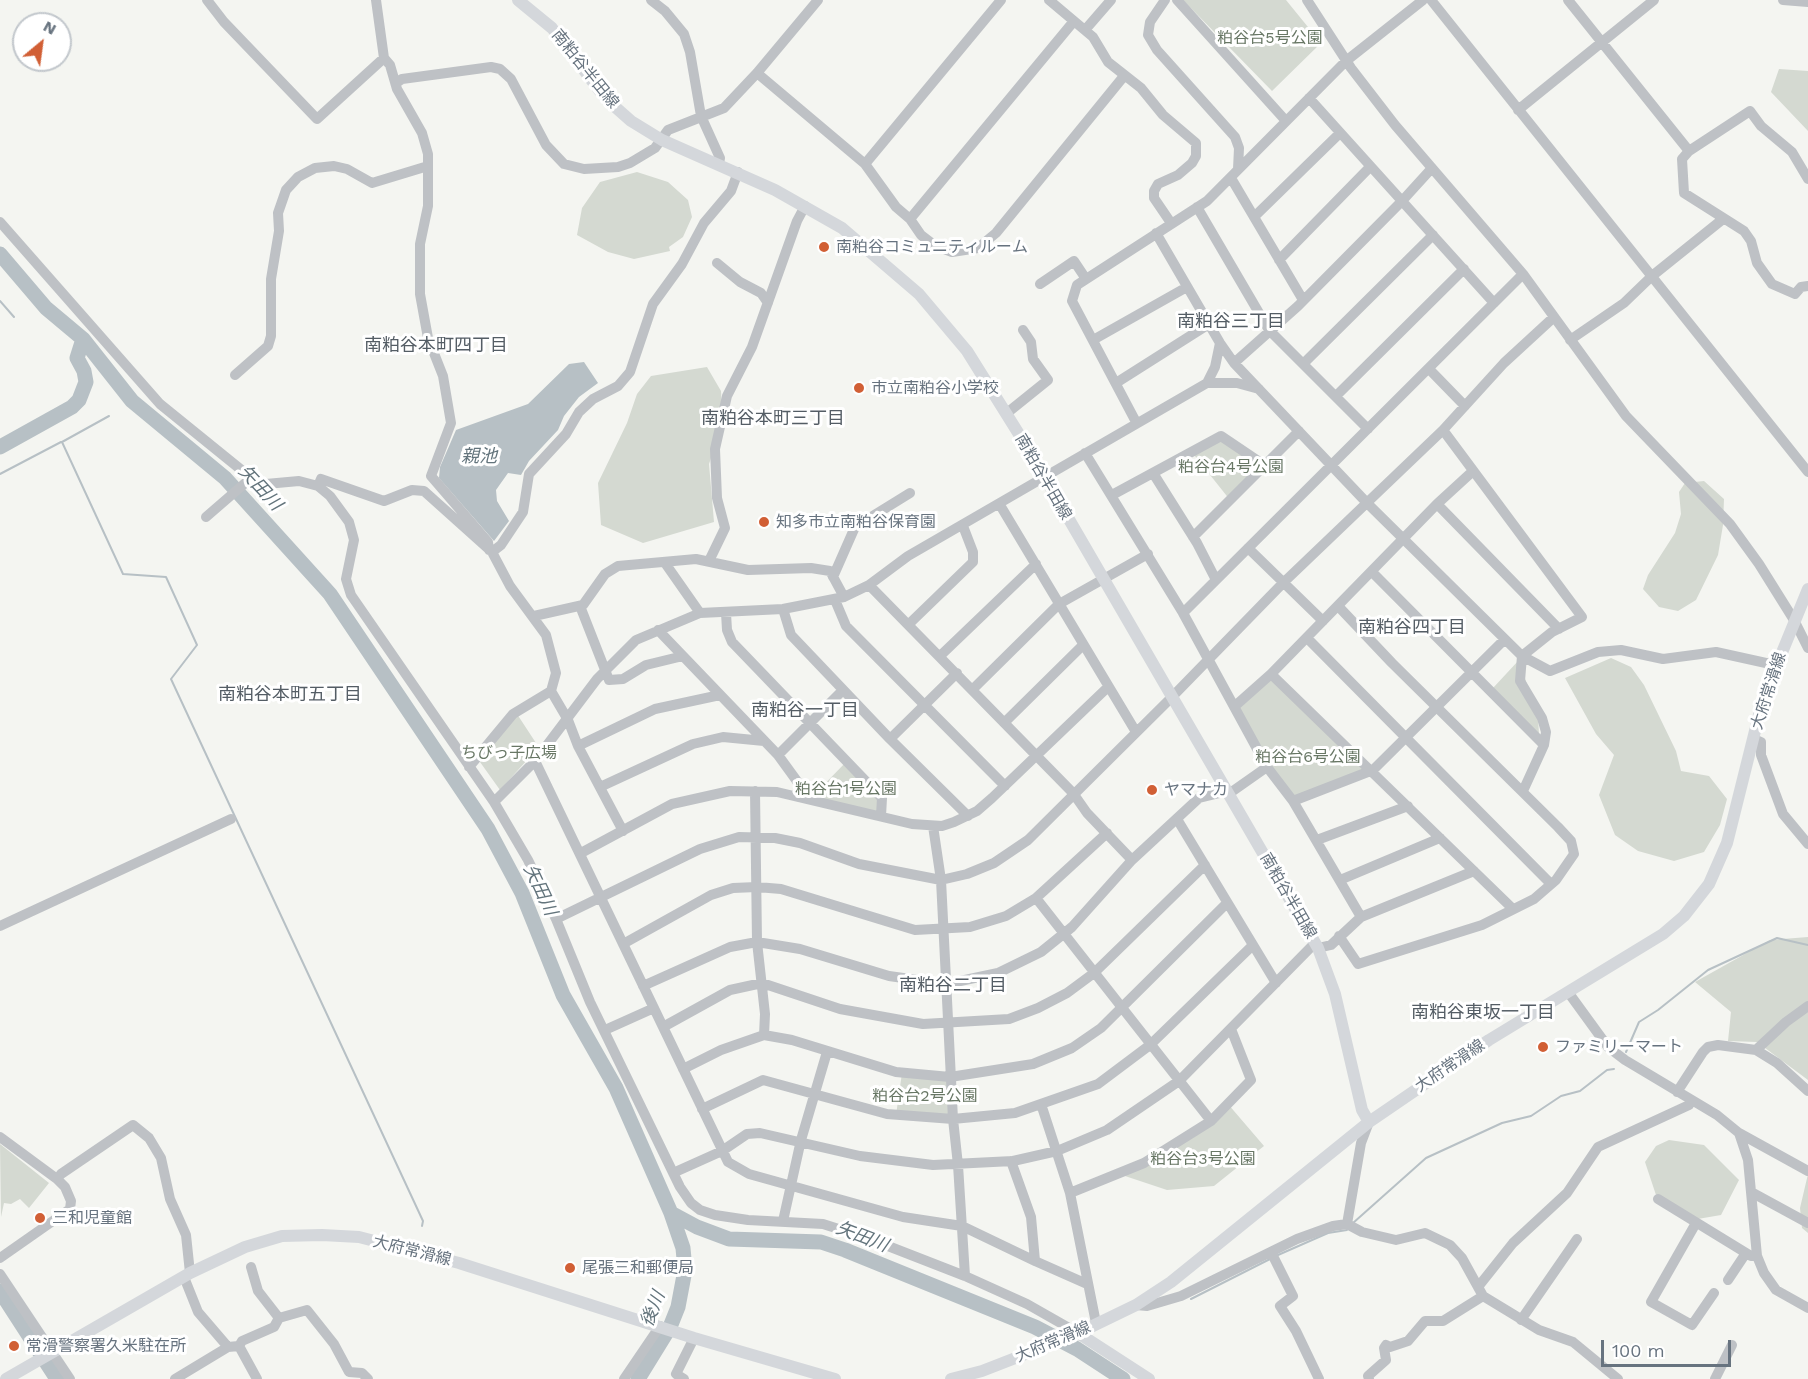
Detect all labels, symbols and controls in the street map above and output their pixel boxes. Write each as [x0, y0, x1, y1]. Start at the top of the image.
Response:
north arrow [12, 12, 72, 72]
text: N [40, 16, 60, 39]
street label: 南粕谷半田線 [547, 26, 623, 112]
park label: 粕谷台5号公園 [1217, 28, 1323, 48]
place label: 南粕谷コミュニティルーム [836, 237, 1028, 257]
marker: 南粕谷コミュニティルーム [817, 240, 831, 254]
district label: 南粕谷三丁目 [1177, 311, 1285, 333]
district label: 南粕谷本町四丁目 [364, 335, 508, 357]
place label: 市立南粕谷小学校 [871, 378, 999, 398]
marker: 市立南粕谷小学校 [852, 381, 866, 395]
district label: 南粕谷本町三丁目 [701, 408, 845, 430]
street label: 南粕谷半田線 [1011, 431, 1075, 523]
water label: 親池 [461, 446, 497, 468]
park label: 粕谷台4号公園 [1178, 457, 1284, 477]
water label: 矢田川 [234, 461, 286, 515]
place label: 知多市立南粕谷保育園 [776, 512, 936, 532]
marker: 知多市立南粕谷保育園 [757, 515, 771, 529]
district label: 南粕谷四丁目 [1358, 617, 1466, 639]
street label: 大府常滑線 [1748, 650, 1790, 732]
district label: 南粕谷本町五丁目 [218, 684, 362, 706]
district label: 南粕谷一丁目 [751, 700, 859, 722]
park label: ちびっ子広場 [461, 743, 557, 763]
park label: 粕谷台6号公園 [1255, 747, 1361, 767]
park label: 粕谷台1号公園 [795, 779, 897, 799]
place label: ヤマナカ [1164, 780, 1228, 800]
marker: ヤマナカ [1145, 783, 1159, 797]
street label: 南粕谷半田線 [1256, 850, 1320, 942]
water label: 矢田川 [519, 861, 561, 919]
district label: 南粕谷二丁目 [899, 975, 1007, 997]
district label: 南粕谷東坂一丁目 [1411, 1002, 1555, 1024]
street label: 大府常滑線 [1411, 1036, 1489, 1096]
place label: ファミリーマート [1555, 1037, 1683, 1057]
marker: ファミリーマート [1536, 1040, 1550, 1054]
park label: 粕谷台2号公園 [872, 1086, 978, 1106]
park label: 粕谷台3号公園 [1150, 1149, 1256, 1169]
place label: 三和児童館 [52, 1208, 132, 1228]
marker: 三和児童館 [33, 1211, 47, 1225]
water label: 矢田川 [833, 1217, 891, 1257]
street label: 大府常滑線 [371, 1232, 453, 1270]
place label: 尾張三和郵便局 [582, 1258, 694, 1278]
marker: 尾張三和郵便局 [563, 1261, 577, 1275]
water label: 後川 [636, 1288, 670, 1330]
street label: 大府常滑線 [1012, 1318, 1094, 1366]
scale bar [1604, 1328, 1734, 1366]
place label: 常滑警察署久米駐在所 [26, 1336, 186, 1356]
marker: 常滑警察署久米駐在所 [7, 1339, 21, 1353]
text: 100 m [1612, 1340, 1665, 1361]

